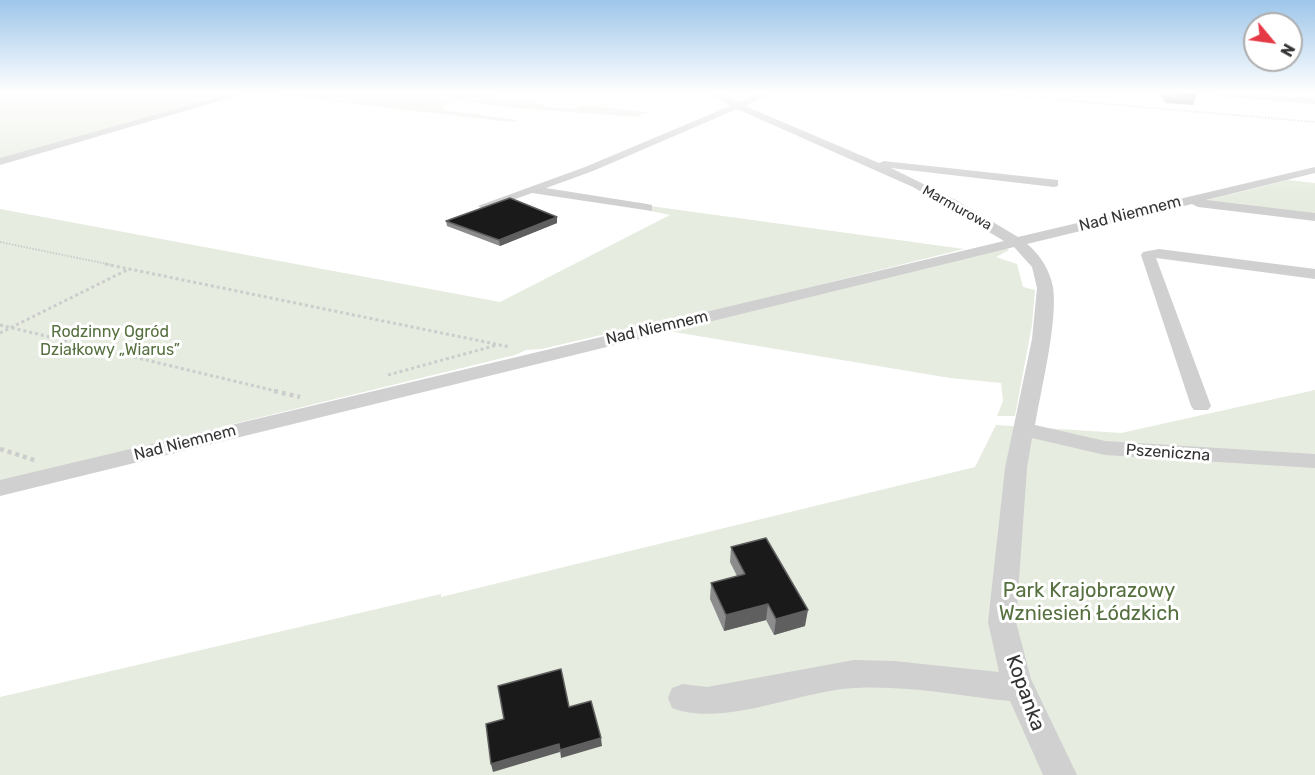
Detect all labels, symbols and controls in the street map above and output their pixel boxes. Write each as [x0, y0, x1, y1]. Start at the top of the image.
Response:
north arrow [1243, 12, 1303, 72]
text: N [1276, 40, 1299, 60]
street label: Marmurowa [919, 182, 995, 234]
street label: Nad Niemnem [1077, 192, 1183, 236]
street label: Nad Niemnem [604, 307, 710, 349]
park label: Rodzinny Ogród Działkowy „Wiarus” [40, 322, 180, 360]
street label: Nad Niemnem [132, 421, 238, 465]
street label: Pszeniczna [1125, 440, 1211, 466]
park label: Park Krajobrazowy Wzniesień Łódzkich [999, 579, 1179, 626]
street label: Kopanka [1000, 652, 1050, 734]

